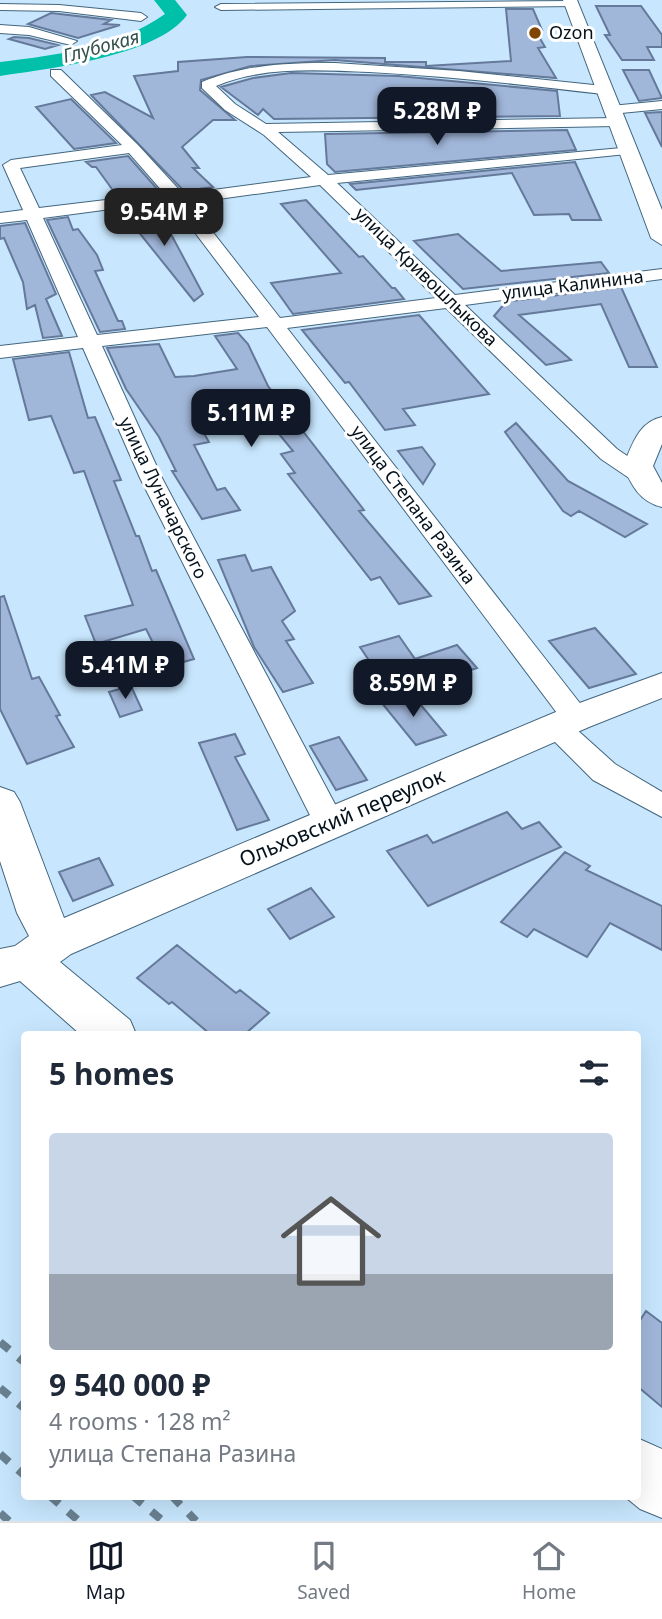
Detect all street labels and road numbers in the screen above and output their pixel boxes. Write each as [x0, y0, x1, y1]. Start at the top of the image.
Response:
street label: улица Кривошлыкова [350, 202, 503, 351]
street label: улица Калинина [501, 263, 645, 305]
street label: улица Луначарского [114, 413, 214, 582]
street label: улица Степана Разина [346, 420, 482, 589]
street label: Ольховский переулок [235, 761, 449, 873]

